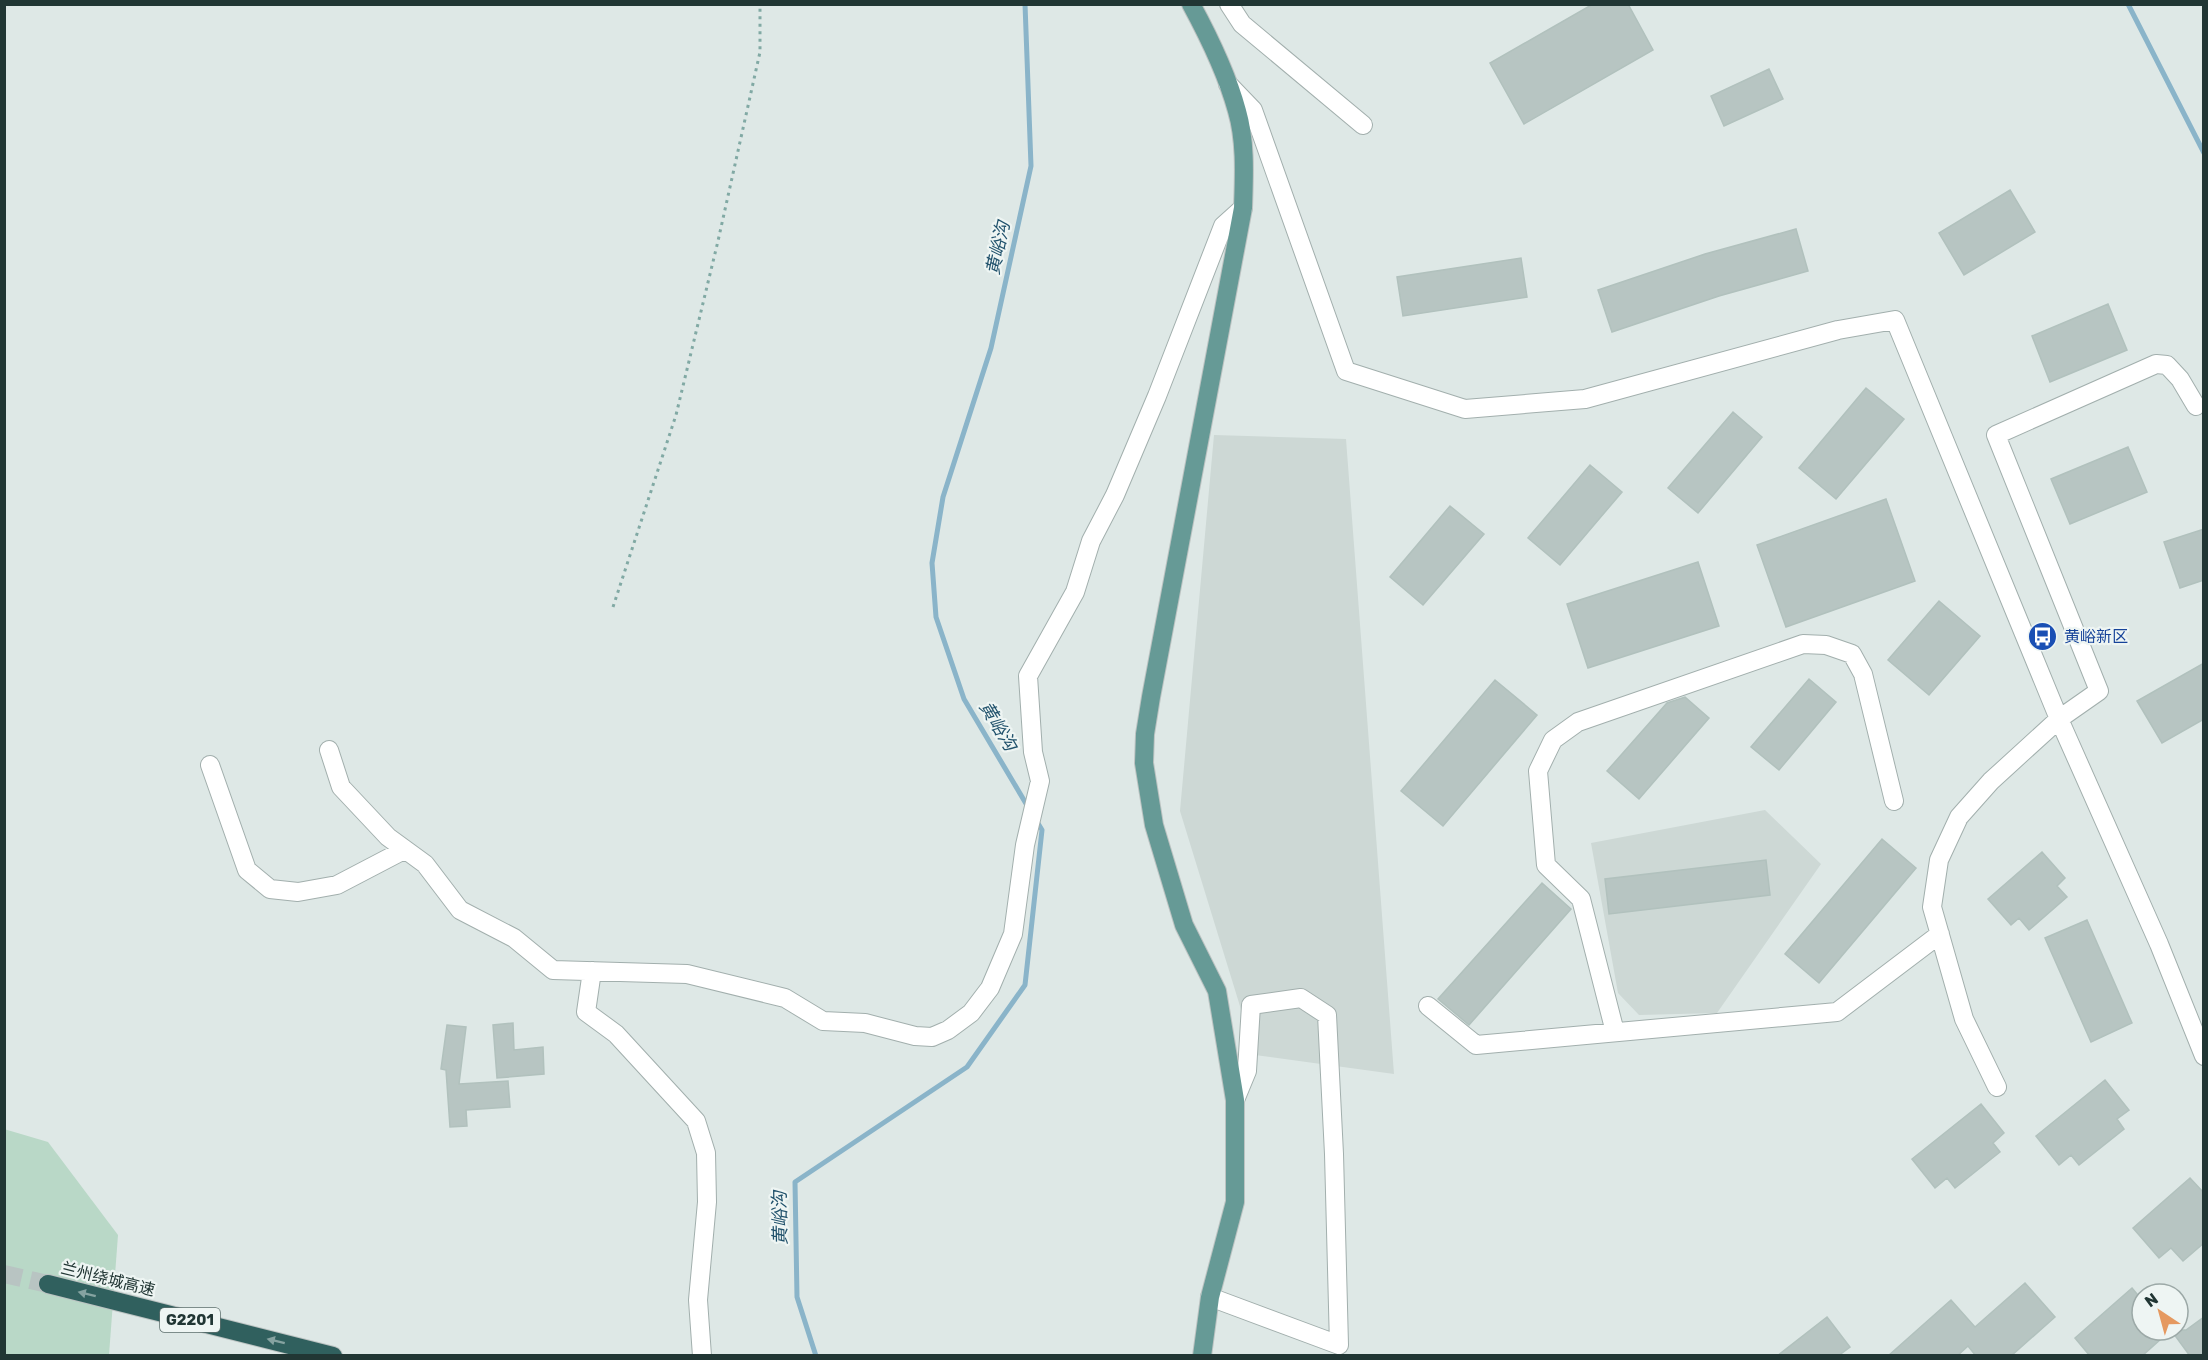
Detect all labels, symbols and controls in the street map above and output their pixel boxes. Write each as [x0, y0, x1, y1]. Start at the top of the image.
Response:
water label: 黄峪沟 [982, 217, 1015, 277]
bus stop icon: 黄峪新区 [2027, 620, 2059, 652]
place label: 黄峪新区 [2064, 627, 2128, 646]
water label: 黄峪沟 [975, 697, 1022, 757]
water label: 黄峪沟 [768, 1189, 791, 1245]
street label: 兰州绕城高速 [59, 1258, 157, 1300]
north arrow [2130, 1282, 2190, 1342]
one-way arrow [78, 1289, 96, 1299]
text: N [2141, 1289, 2162, 1311]
road number: G2201 [160, 1308, 220, 1332]
one-way arrow [267, 1336, 285, 1346]

